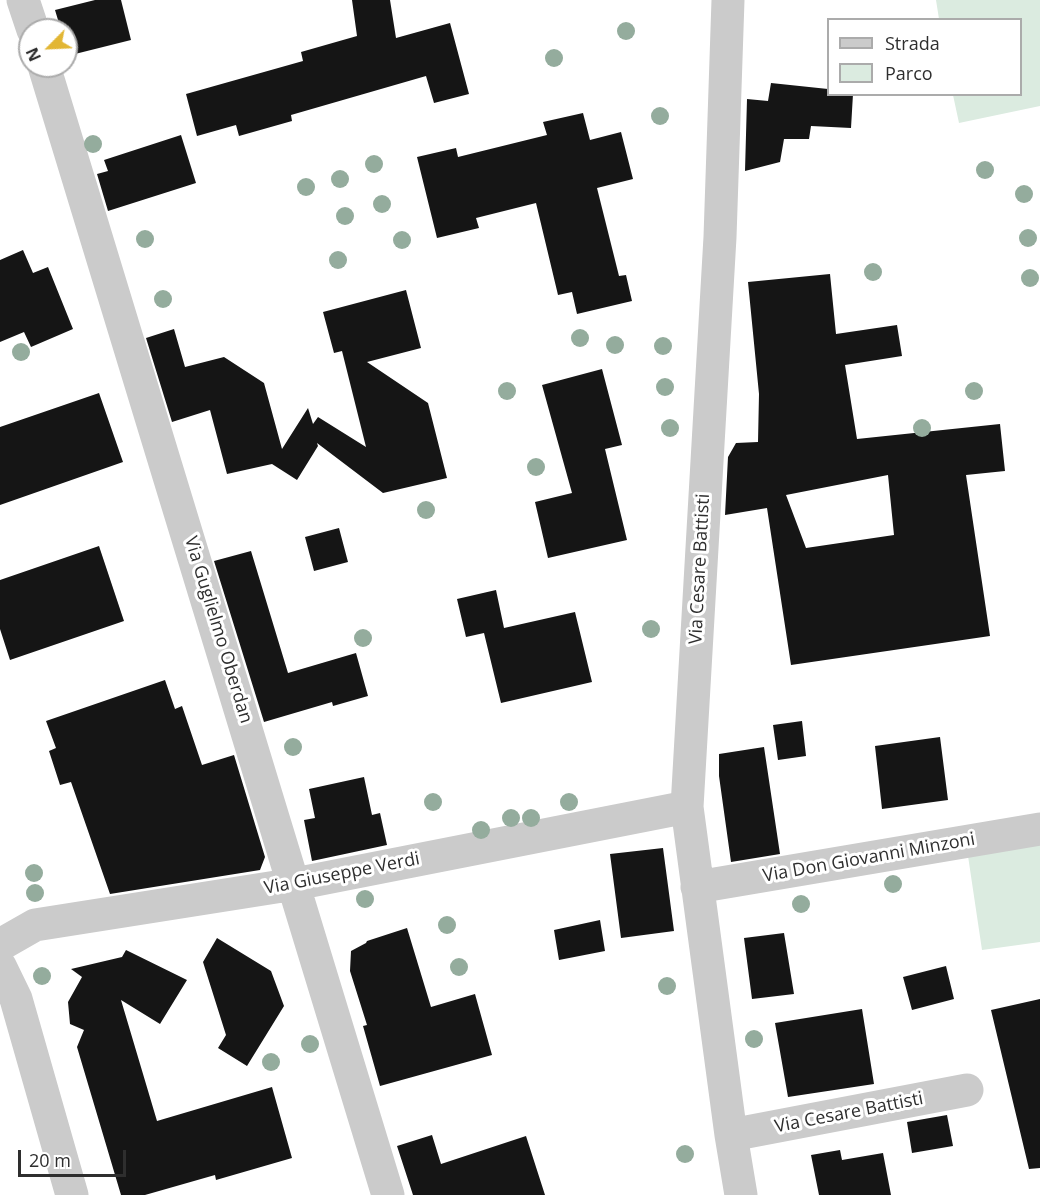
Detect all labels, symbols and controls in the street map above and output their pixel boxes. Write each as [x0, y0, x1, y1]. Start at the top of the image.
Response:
north arrow [18, 18, 78, 78]
legend [827, 18, 1022, 96]
text: Strada [885, 31, 940, 55]
text: N [21, 44, 46, 65]
text: Parco [885, 61, 933, 85]
street label: Via Cesare Battisti [685, 493, 715, 645]
street label: Via Guglielmo Oberdan [179, 534, 257, 726]
street label: Via Don Giovanni Minzoni [761, 829, 977, 887]
street label: Via Giuseppe Verdi [262, 848, 422, 900]
street label: Via Cesare Battisti [773, 1088, 925, 1138]
scale bar [21, 1138, 129, 1176]
text: 20 m [29, 1148, 71, 1172]

